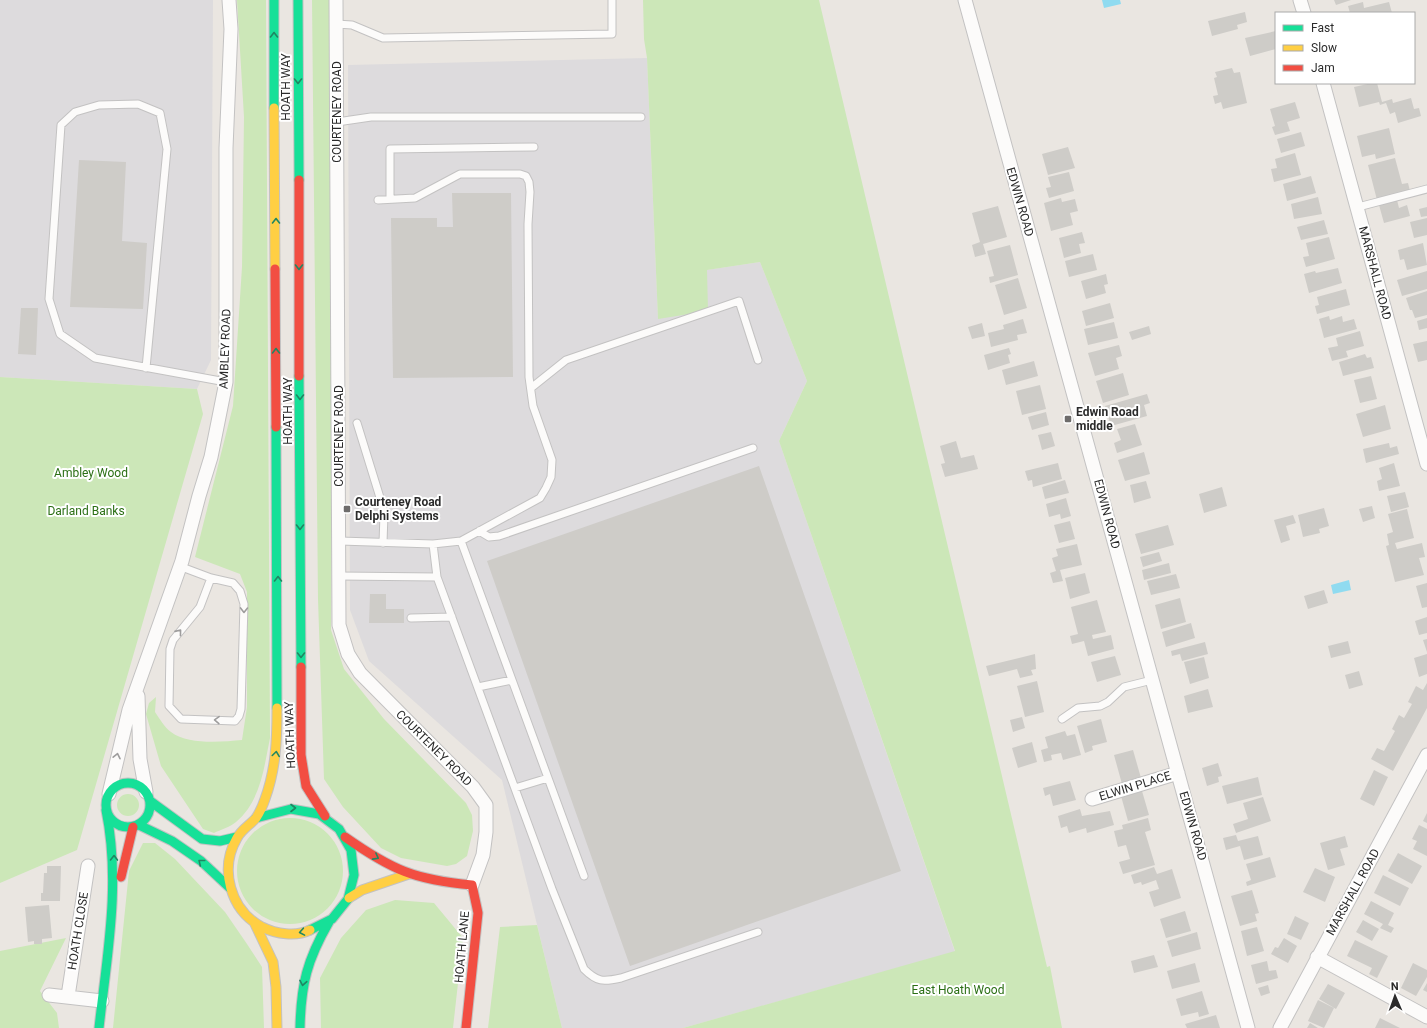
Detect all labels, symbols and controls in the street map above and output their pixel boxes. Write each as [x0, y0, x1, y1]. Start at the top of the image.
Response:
legend [1275, 12, 1415, 84]
text: Fast [1311, 21, 1334, 35]
one-way arrow [270, 32, 279, 38]
text: Slow [1311, 41, 1337, 55]
street label: HOATH WAY [279, 53, 293, 121]
street label: COURTENEY ROAD [330, 61, 344, 163]
text: Jam [1311, 61, 1335, 75]
one-way arrow [294, 78, 302, 84]
street label: EDWIN ROAD [1003, 166, 1037, 238]
one-way arrow [271, 218, 280, 224]
street label: MARSHALL ROAD [1356, 225, 1394, 322]
one-way arrow [295, 264, 303, 270]
street label: AMBLEY ROAD [217, 308, 233, 389]
one-way arrow [272, 348, 280, 354]
street label: HOATH WAY [281, 377, 295, 445]
street label: COURTENEY ROAD [332, 385, 346, 487]
one-way arrow [296, 394, 304, 400]
place label: Edwin Road middle [1076, 405, 1139, 433]
marker: Edwin Road middle [1063, 414, 1073, 424]
park label: Ambley Wood [54, 466, 128, 480]
street label: EDWIN ROAD [1091, 478, 1123, 550]
place label: Courteney Road Delphi Systems [355, 495, 442, 523]
park label: Darland Banks [47, 504, 125, 518]
marker: Courteney Road Delphi Systems [342, 504, 352, 514]
one-way arrow [296, 524, 304, 530]
one-way arrow [274, 576, 282, 582]
one-way arrow [240, 607, 248, 613]
one-way arrow [175, 630, 182, 637]
one-way arrow [297, 652, 305, 658]
street label: HOATH WAY [282, 700, 298, 769]
street label: COURTENEY ROAD [393, 707, 475, 789]
one-way arrow [214, 716, 220, 724]
one-way arrow [271, 751, 280, 757]
one-way arrow [112, 753, 120, 759]
street label: ELWIN PLACE [1097, 768, 1173, 804]
street label: EDWIN ROAD [1176, 790, 1210, 862]
one-way arrow [290, 804, 296, 812]
street label: MARSHALL ROAD [1323, 846, 1383, 938]
one-way arrow [372, 853, 380, 860]
one-way arrow [109, 855, 118, 861]
one-way arrow [198, 859, 205, 866]
street label: HOATH CLOSE [65, 891, 91, 971]
street label: HOATH LANE [452, 910, 472, 984]
one-way arrow [299, 927, 305, 936]
north arrow [1375, 976, 1415, 1016]
one-way arrow [299, 980, 307, 986]
text: N [1391, 980, 1399, 993]
park label: East Hoath Wood [912, 983, 1004, 997]

